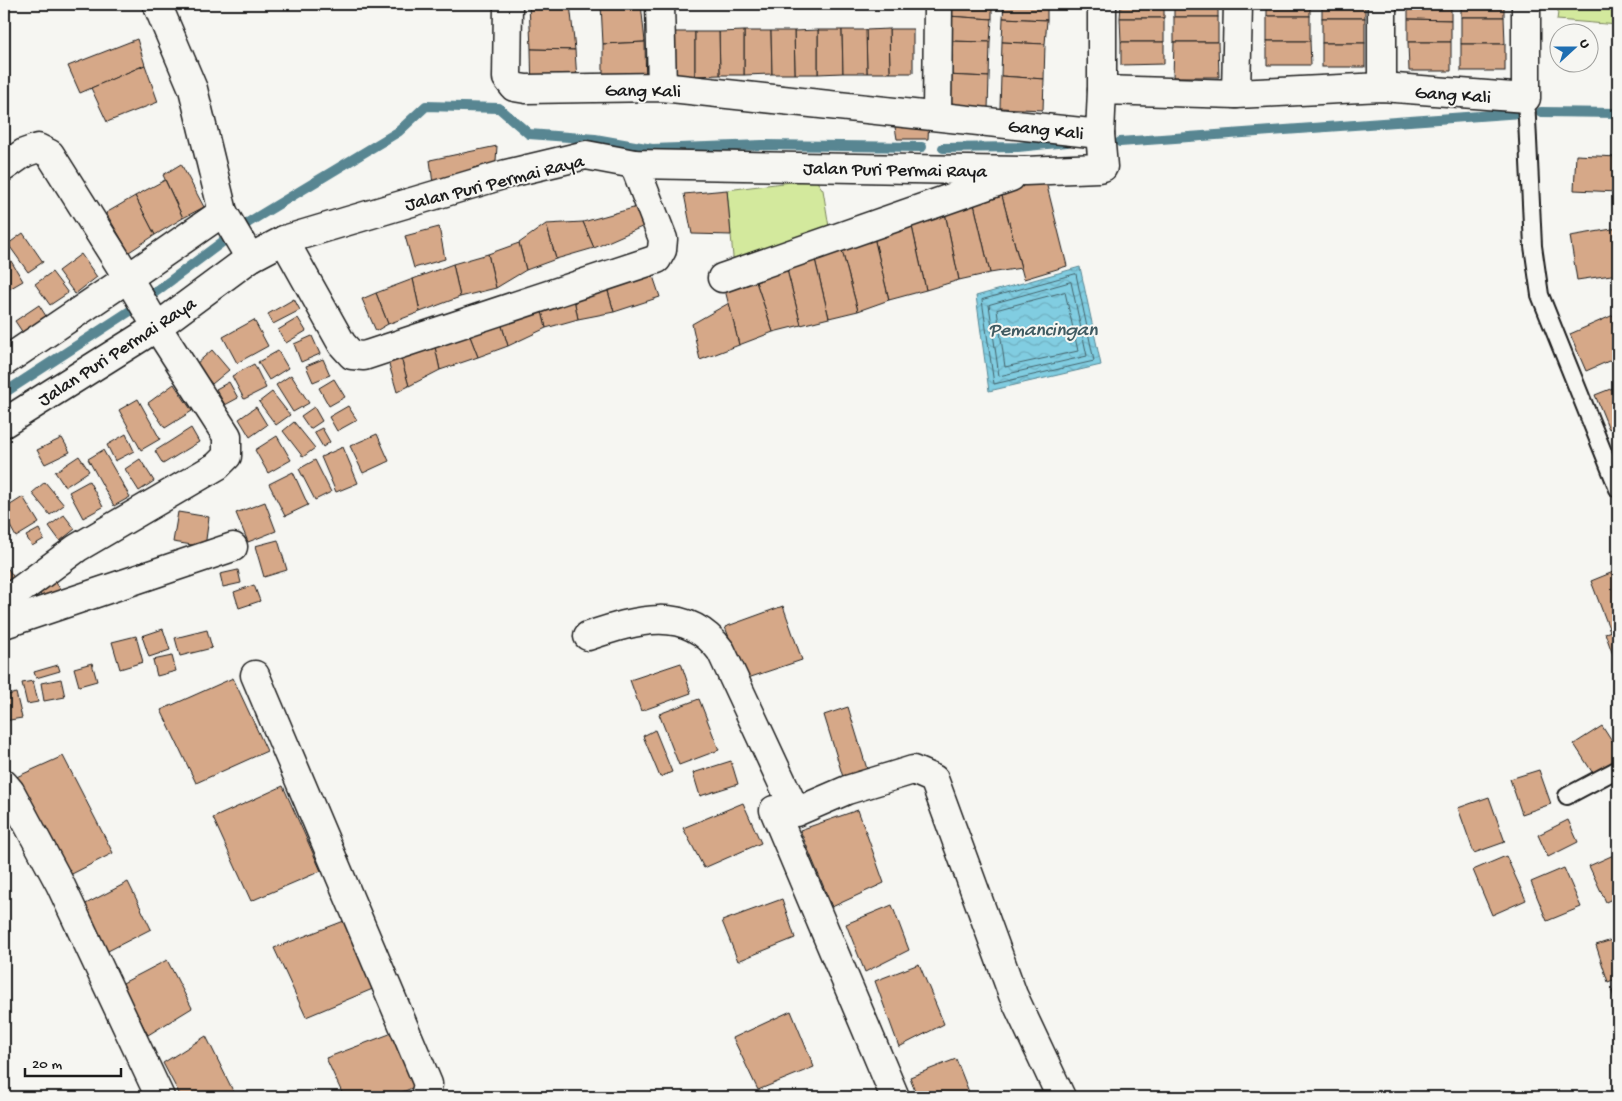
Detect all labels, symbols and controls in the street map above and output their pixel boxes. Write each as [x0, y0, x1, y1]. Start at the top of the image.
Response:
north arrow [1550, 22, 1600, 72]
text: U [1574, 37, 1593, 51]
street label: Gang Kali [605, 80, 681, 105]
street label: Gang Kali [1414, 82, 1492, 111]
street label: Gang Kali [1007, 116, 1085, 147]
street label: Jalan Puri Permai Raya [403, 151, 588, 218]
street label: Jalan Puri Permai Raya [803, 158, 988, 185]
street label: Jalan Puri Permai Raya [35, 292, 202, 413]
water label: Pemancingan [989, 320, 1098, 343]
scale bar [25, 1046, 121, 1078]
text: 20 m [32, 1056, 62, 1074]

